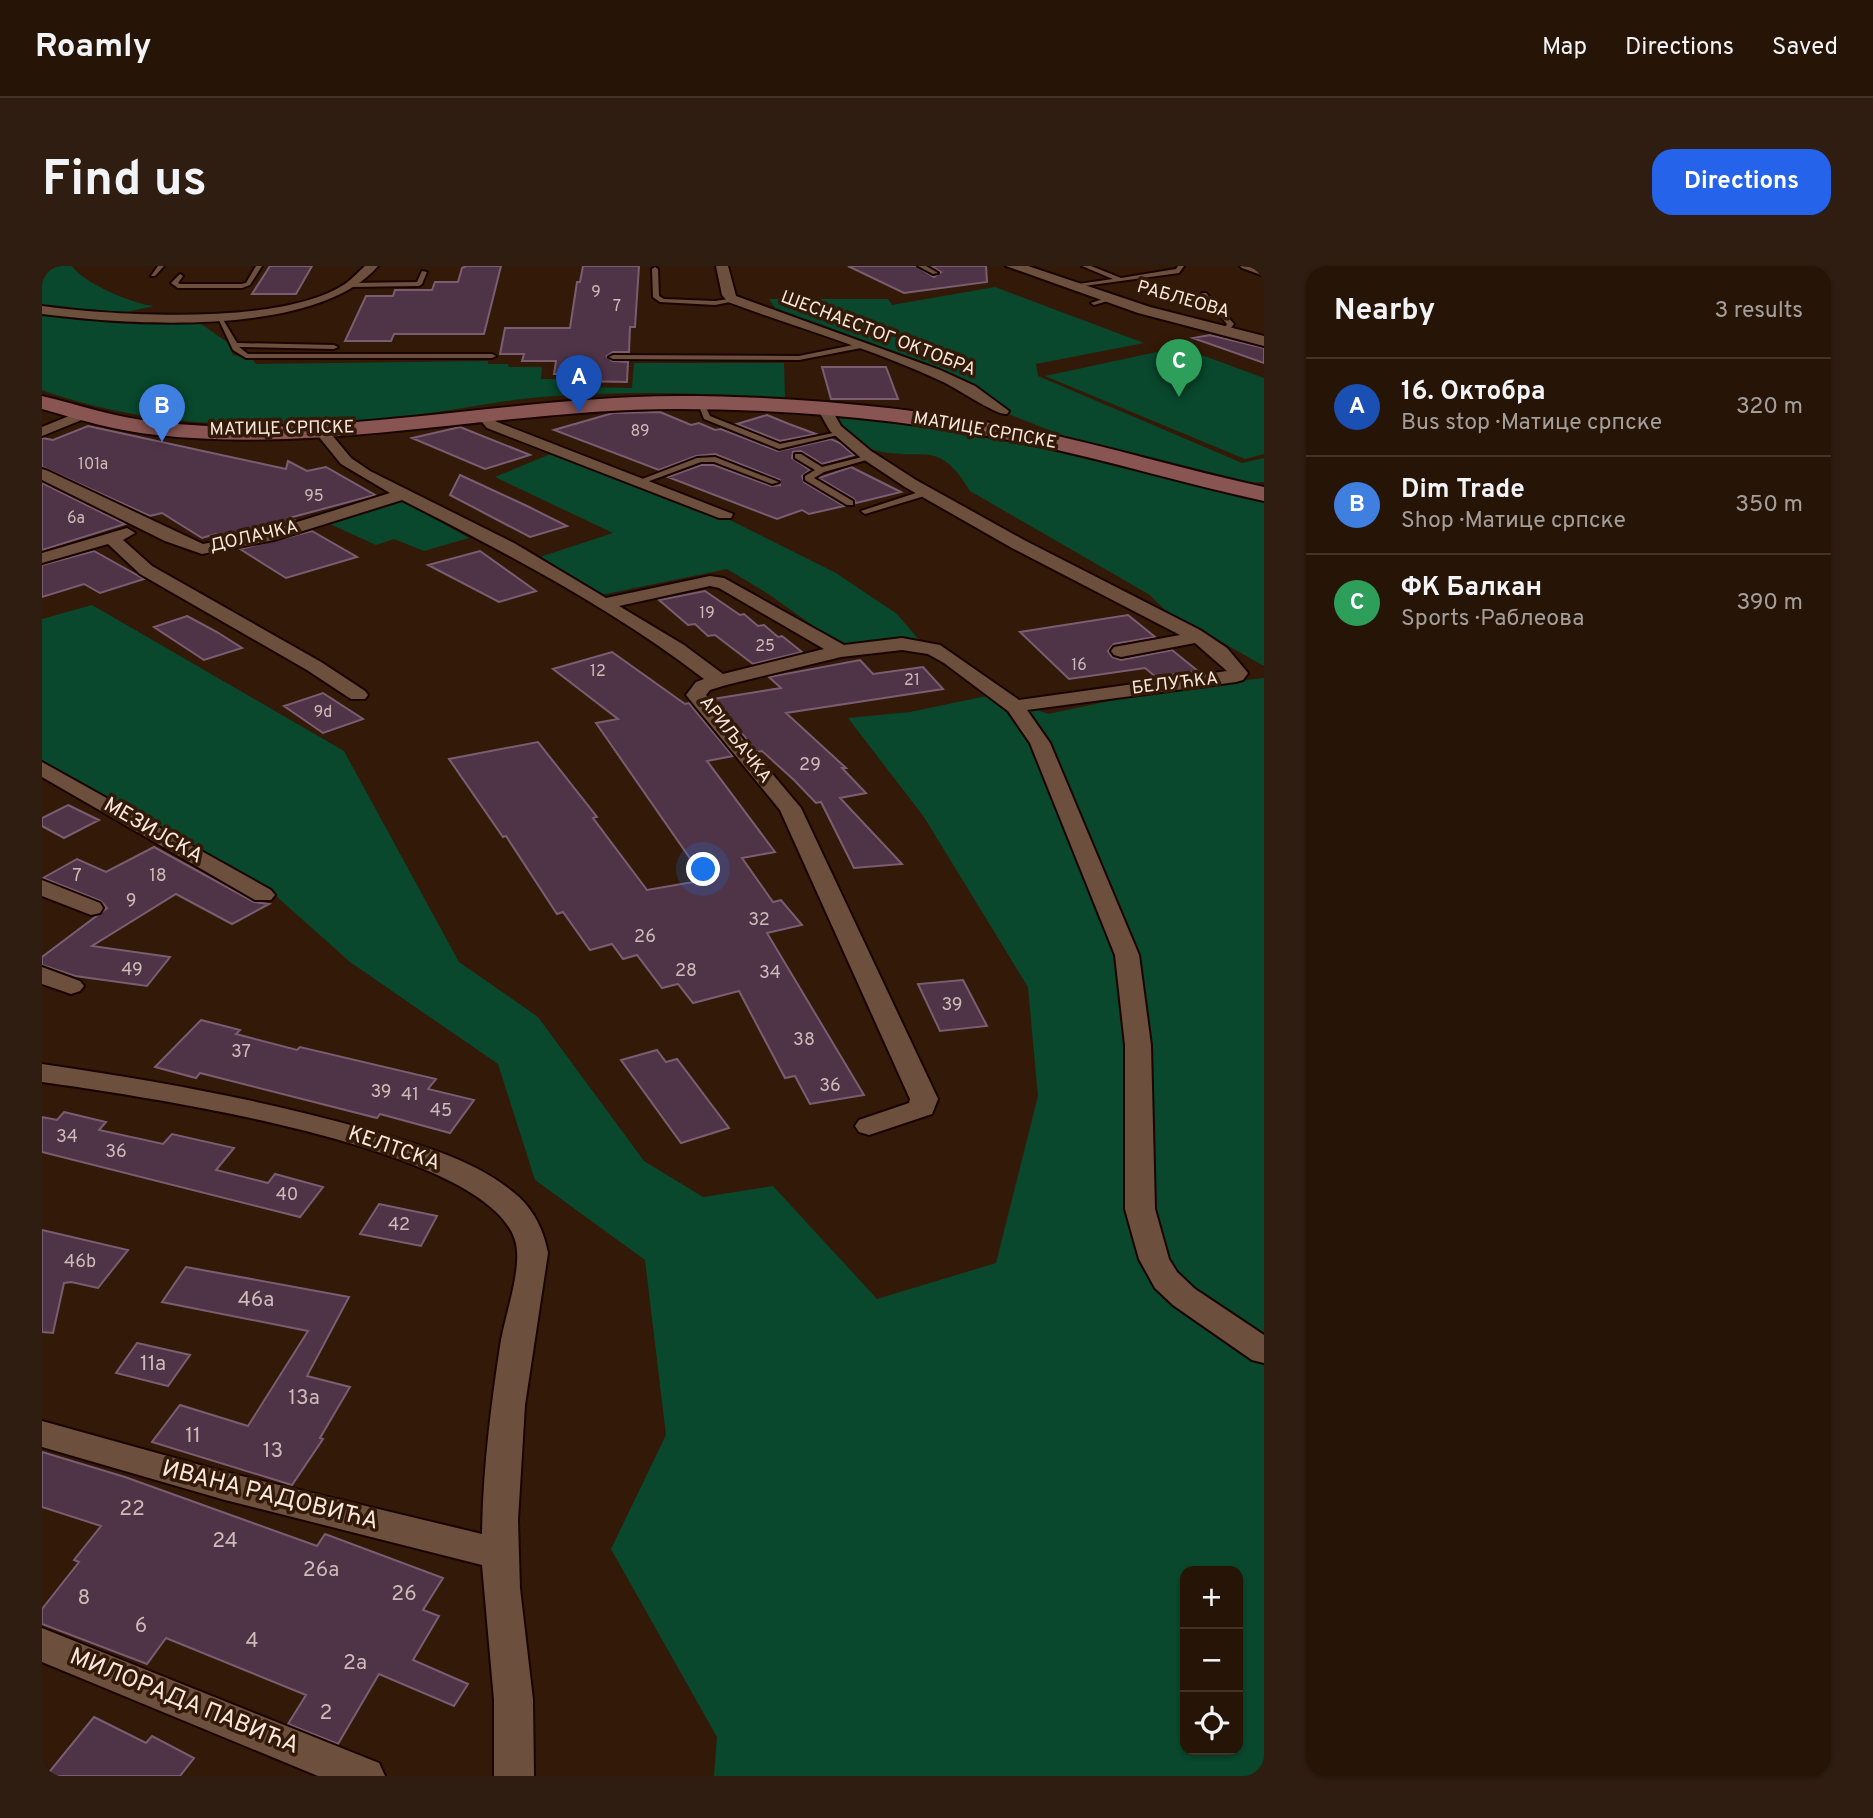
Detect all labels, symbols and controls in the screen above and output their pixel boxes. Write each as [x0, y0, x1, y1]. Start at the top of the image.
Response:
text: Roamly [35, 27, 151, 69]
text: Map [1542, 33, 1587, 63]
text: Directions [1625, 33, 1734, 63]
text: Saved [1772, 33, 1838, 63]
button: Directions [1652, 149, 1831, 215]
text: Find us [42, 151, 207, 213]
street label: РАБЛЕОВА [1134, 276, 1232, 324]
house number: 9 [591, 283, 601, 303]
street label: ШЕСНАЕСТОГ ОКТОБРА [777, 286, 979, 382]
text: Nearby [1334, 293, 1435, 330]
house number: 7 [613, 297, 621, 317]
text: 3 results [1714, 297, 1803, 326]
pin: C [1156, 339, 1202, 397]
pin: A [556, 355, 602, 413]
text: 16. Октобра [1401, 376, 1546, 409]
pin: B [139, 384, 185, 442]
text: A [1349, 393, 1365, 422]
text: 320 m [1736, 393, 1803, 422]
street label: МАТИЦЕ СРПСКЕ [912, 407, 1058, 455]
text: Bus stop · Матице српске [1401, 409, 1662, 438]
street label: МАТИЦЕ СРПСКЕ [209, 416, 355, 442]
house number: 89 [630, 422, 650, 442]
house number: 101a [78, 455, 108, 475]
text: Dim Trade [1401, 474, 1525, 507]
house number: 95 [304, 487, 324, 507]
text: B [1349, 491, 1365, 520]
text: 350 m [1735, 491, 1803, 520]
text: Shop · Матице српске [1401, 507, 1626, 536]
house number: 6a [67, 509, 85, 529]
street label: ДОЛАЧКА [208, 516, 300, 558]
text: ФК Балкан [1401, 572, 1542, 605]
text: C [1350, 589, 1364, 618]
text: 390 m [1736, 589, 1803, 618]
house number: 19 [699, 604, 715, 624]
text: Sports · Раблеова [1401, 605, 1584, 634]
house number: 25 [755, 637, 775, 657]
house number: 16 [1071, 656, 1087, 676]
house number: 12 [590, 662, 606, 682]
street label: БЕЛУЋКА [1131, 667, 1219, 701]
house number: 21 [904, 671, 920, 691]
street label: АРИЉАЧКА [694, 692, 776, 788]
house number: 9d [314, 703, 332, 723]
house number: 29 [799, 754, 821, 777]
street label: МЕЗИЈСКА [99, 792, 207, 870]
your location [686, 852, 720, 886]
house number: 7 [72, 865, 82, 888]
house number: 18 [149, 865, 167, 888]
house number: 9 [126, 890, 136, 913]
house number: 32 [748, 909, 770, 932]
house number: 26 [634, 926, 656, 949]
house number: 49 [121, 959, 143, 982]
house number: 28 [675, 960, 697, 983]
house number: 34 [759, 962, 781, 985]
house number: 39 [941, 994, 963, 1017]
house number: 38 [793, 1029, 815, 1052]
house number: 37 [231, 1041, 251, 1064]
house number: 36 [819, 1075, 841, 1098]
house number: 39 [370, 1081, 392, 1104]
house number: 41 [401, 1084, 419, 1107]
house number: 45 [430, 1100, 452, 1123]
street label: КЕЛТСКА [344, 1121, 444, 1177]
house number: 34 [56, 1126, 78, 1149]
house number: 36 [105, 1141, 127, 1164]
house number: 40 [276, 1184, 298, 1207]
house number: 42 [388, 1214, 410, 1237]
house number: 46b [64, 1251, 96, 1274]
house number: 46a [238, 1287, 274, 1314]
house number: 11a [140, 1351, 166, 1378]
house number: 13a [288, 1385, 320, 1412]
house number: 11 [185, 1423, 201, 1450]
house number: 13 [263, 1438, 283, 1465]
street label: ИВАНА РАДОВИЋА [159, 1455, 381, 1537]
house number: 22 [119, 1496, 145, 1523]
house number: 24 [212, 1528, 238, 1555]
house number: 26a [303, 1557, 339, 1584]
map controls [1180, 1566, 1243, 1755]
button: + [1180, 1566, 1243, 1629]
house number: 26 [391, 1581, 417, 1608]
house number: 8 [78, 1585, 90, 1612]
house number: 6 [135, 1613, 147, 1640]
house number: 4 [245, 1628, 259, 1655]
button: − [1180, 1629, 1243, 1692]
street label: МИЛОРАДА ПАВИЋА [65, 1642, 303, 1762]
house number: 2a [343, 1650, 367, 1677]
button: locate [1180, 1692, 1243, 1755]
house number: 2 [320, 1700, 332, 1727]

